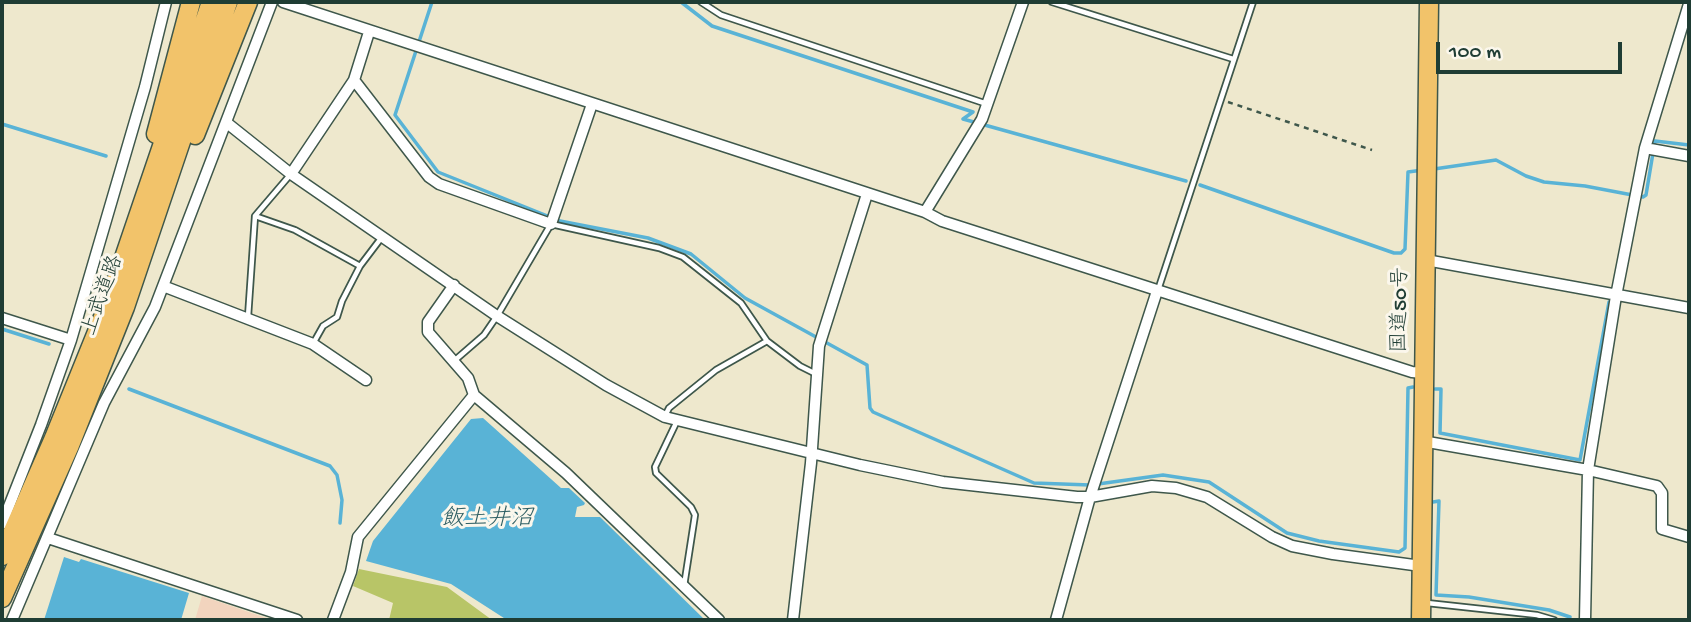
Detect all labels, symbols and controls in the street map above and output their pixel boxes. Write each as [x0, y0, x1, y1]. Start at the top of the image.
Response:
scale bar [1439, 28, 1624, 72]
text: 100 m [1449, 41, 1501, 66]
street label: 上武道路 [78, 252, 130, 340]
street label: 国道50号 [1389, 267, 1415, 353]
water label: 飯土井沼 [441, 506, 533, 534]

